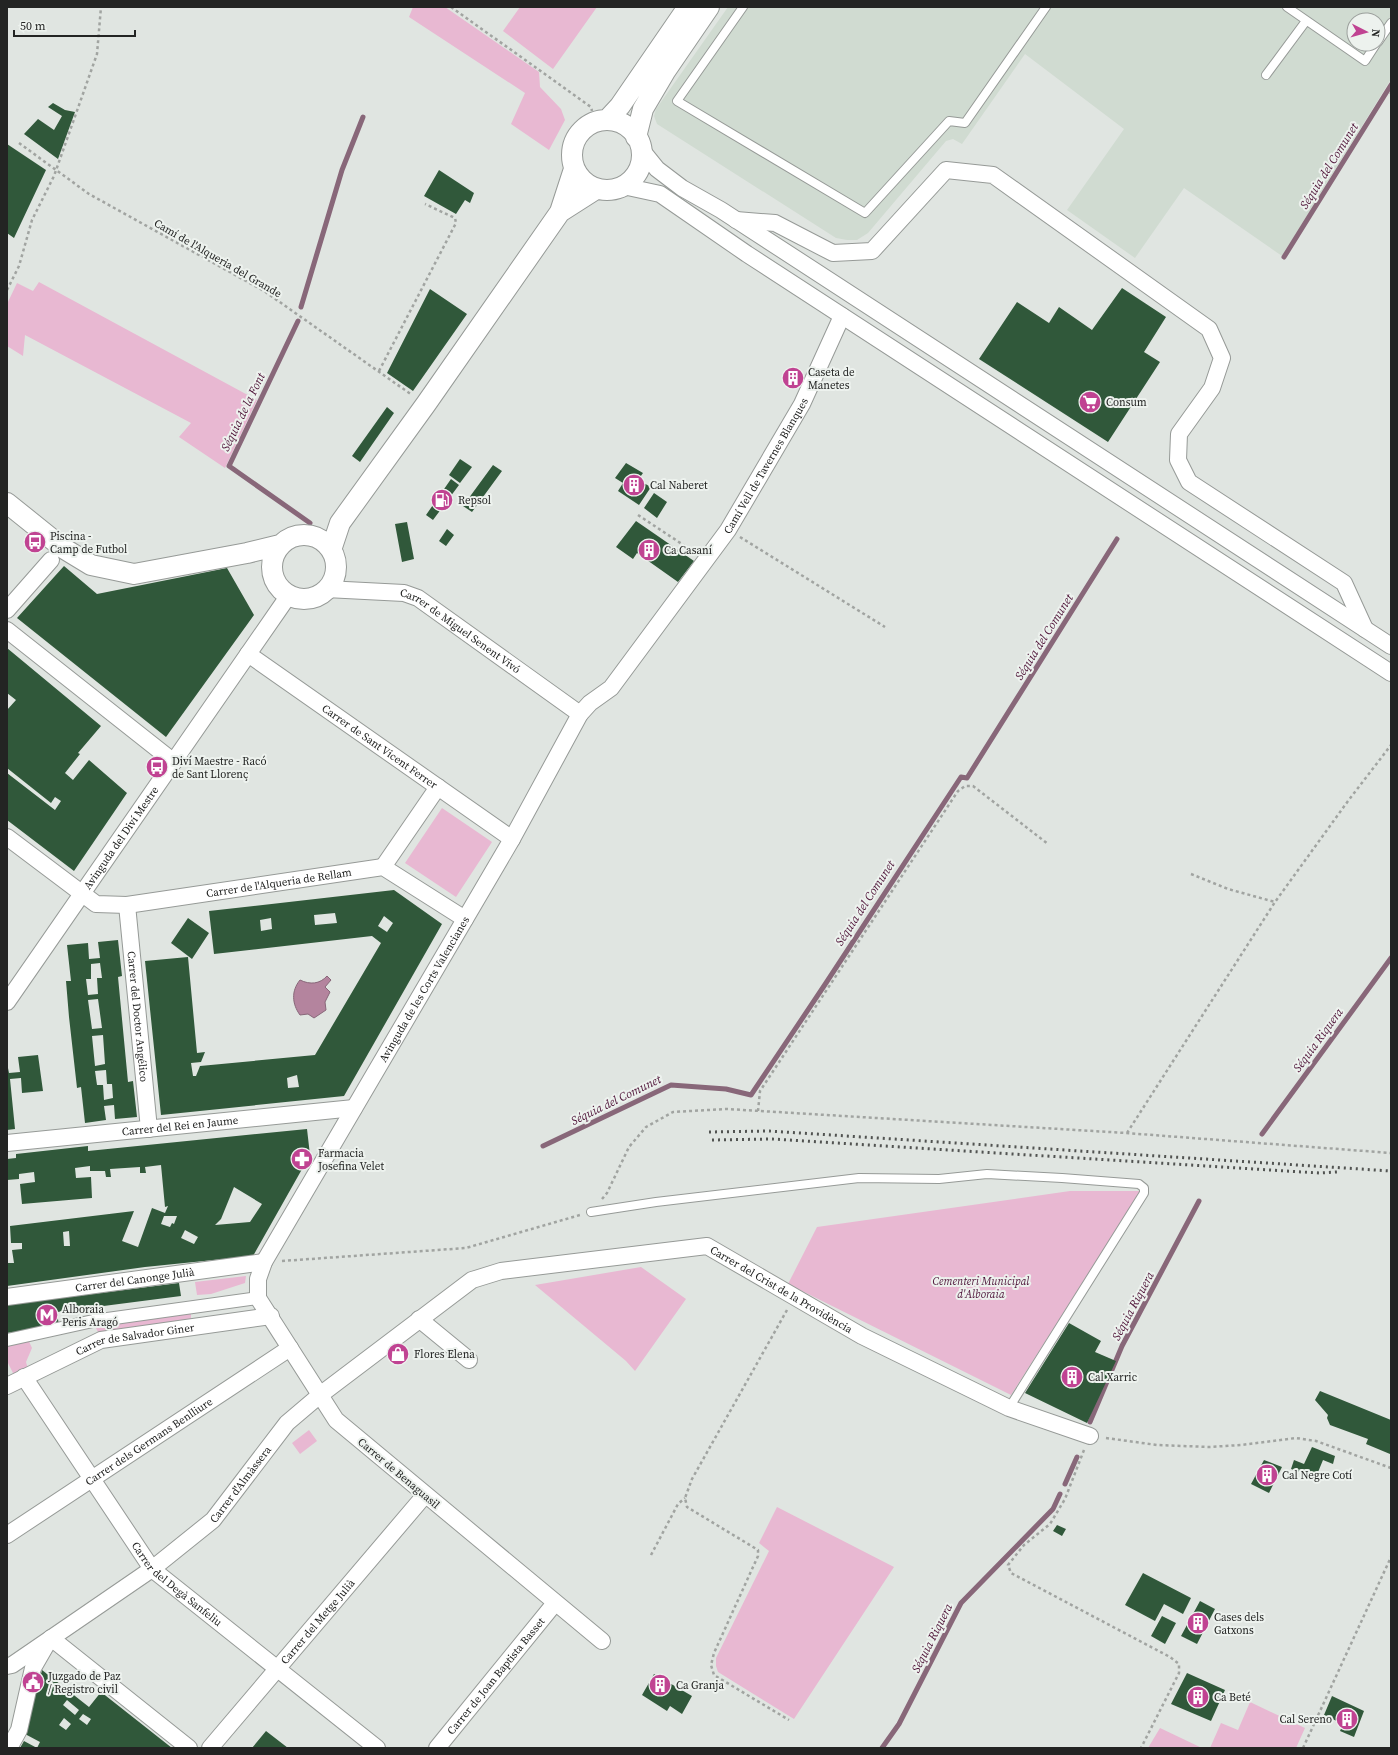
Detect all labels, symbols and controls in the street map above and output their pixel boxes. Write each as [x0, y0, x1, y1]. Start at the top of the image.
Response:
scale bar [14, 12, 135, 38]
north arrow [1346, 12, 1386, 52]
text: 50 m [20, 18, 46, 34]
text: N [1368, 28, 1383, 38]
water label: Séquia del Comunet [1296, 119, 1362, 212]
street label: Camí de l'Alqueria del Grande [151, 216, 285, 301]
building icon: Caseta de Manetes [780, 365, 806, 391]
place label: Caseta de Manetes [808, 365, 855, 393]
water label: Séquia de la Font [217, 369, 269, 454]
supermarket icon: Consum [1077, 389, 1103, 415]
street label: Camí Vell de Tavernes Blanques [720, 395, 812, 537]
place label: Consum [1106, 395, 1147, 410]
building icon: Cal Naberet [621, 472, 647, 498]
place label: Cal Naberet [650, 478, 708, 493]
fuel station icon: Repsol [429, 487, 455, 513]
place label: Repsol [458, 493, 491, 508]
bus stop icon: Piscina - Camp de Futbol [22, 529, 48, 555]
place label: Piscina - Camp de Futbol [50, 529, 127, 557]
building icon: Ca Casaní [636, 537, 662, 563]
place label: Ca Casaní [664, 543, 712, 558]
street label: Carrer de Miguel Senent Vivó [400, 586, 523, 677]
water label: Séquia del Comunet [1011, 590, 1077, 683]
street label: Carrer de Sant Vicent Ferrer [319, 701, 441, 793]
bus stop icon: Diví Maestre - Racó de Sant Llorenç [144, 754, 170, 780]
place label: Diví Maestre - Racó de Sant Llorenç [172, 754, 266, 782]
street label: Avinguda del Diví Mestre [80, 783, 163, 892]
water label: Séquia del Comunet [831, 856, 899, 949]
street label: Carrer de l'Alqueria de Rellam [205, 865, 353, 901]
street label: Avinguda de les Corts Valencianes [376, 913, 473, 1065]
street label: Carrer del Doctor Angélico [124, 950, 151, 1083]
water label: Séquia Riquera [1289, 1004, 1347, 1075]
water label: Séquia del Comunet [568, 1071, 665, 1129]
street label: Carrer del Rei en Jaume [121, 1113, 240, 1139]
pharmacy icon: Farmacia Josefina Velet [289, 1146, 315, 1172]
place label: Farmacia Josefina Velet [317, 1146, 384, 1174]
street label: Carrer del Crist de la Providència [707, 1242, 856, 1337]
street label: Carrer del Canonge Julià [74, 1264, 196, 1296]
water label: Séquia Riquera [1108, 1268, 1158, 1343]
park label: Cementeri Municipal d'Alboraia [933, 1274, 1030, 1302]
metro station icon: Alboraia Peris Aragó [34, 1302, 60, 1328]
place label: Alboraia Peris Aragó [62, 1302, 118, 1330]
street label: Carrer de Salvador Giner [73, 1320, 196, 1359]
shop icon: Flores Elena [385, 1341, 411, 1367]
place label: Flores Elena [414, 1347, 475, 1362]
building icon: Cal Xarric [1059, 1364, 1085, 1390]
place label: Cal Xarric [1088, 1370, 1138, 1385]
street label: Carrer dels Germans Benlliure [82, 1394, 216, 1489]
street label: Carrer de Benaguasil [355, 1435, 443, 1512]
street label: Carrer d'Almàssera [206, 1443, 275, 1526]
building icon: Cal Negre Cotí [1254, 1462, 1280, 1488]
place label: Cal Negre Cotí [1282, 1468, 1352, 1483]
street label: Carrer del Degà Sanfeliu [128, 1539, 226, 1630]
street label: Carrer del Metge Julià [277, 1576, 359, 1668]
water label: Séquia Riquera [908, 1600, 957, 1675]
building icon: Cases dels Gatxons [1185, 1610, 1211, 1636]
place label: Cases dels Gatxons [1214, 1610, 1264, 1638]
street label: Carrer de Joan Baptista Basset [444, 1614, 549, 1738]
public building icon: Juzgado de Paz / Registro civil [20, 1669, 46, 1695]
place label: Juzgado de Paz / Registro civil [47, 1669, 121, 1697]
building icon: Ca Granja [647, 1672, 673, 1698]
place label: Ca Granja [676, 1678, 724, 1693]
building icon: Ca Beté [1185, 1684, 1211, 1710]
place label: Ca Beté [1214, 1690, 1251, 1705]
building icon: Cal Sereno [1334, 1706, 1360, 1732]
place label: Cal Sereno [1280, 1712, 1332, 1727]

